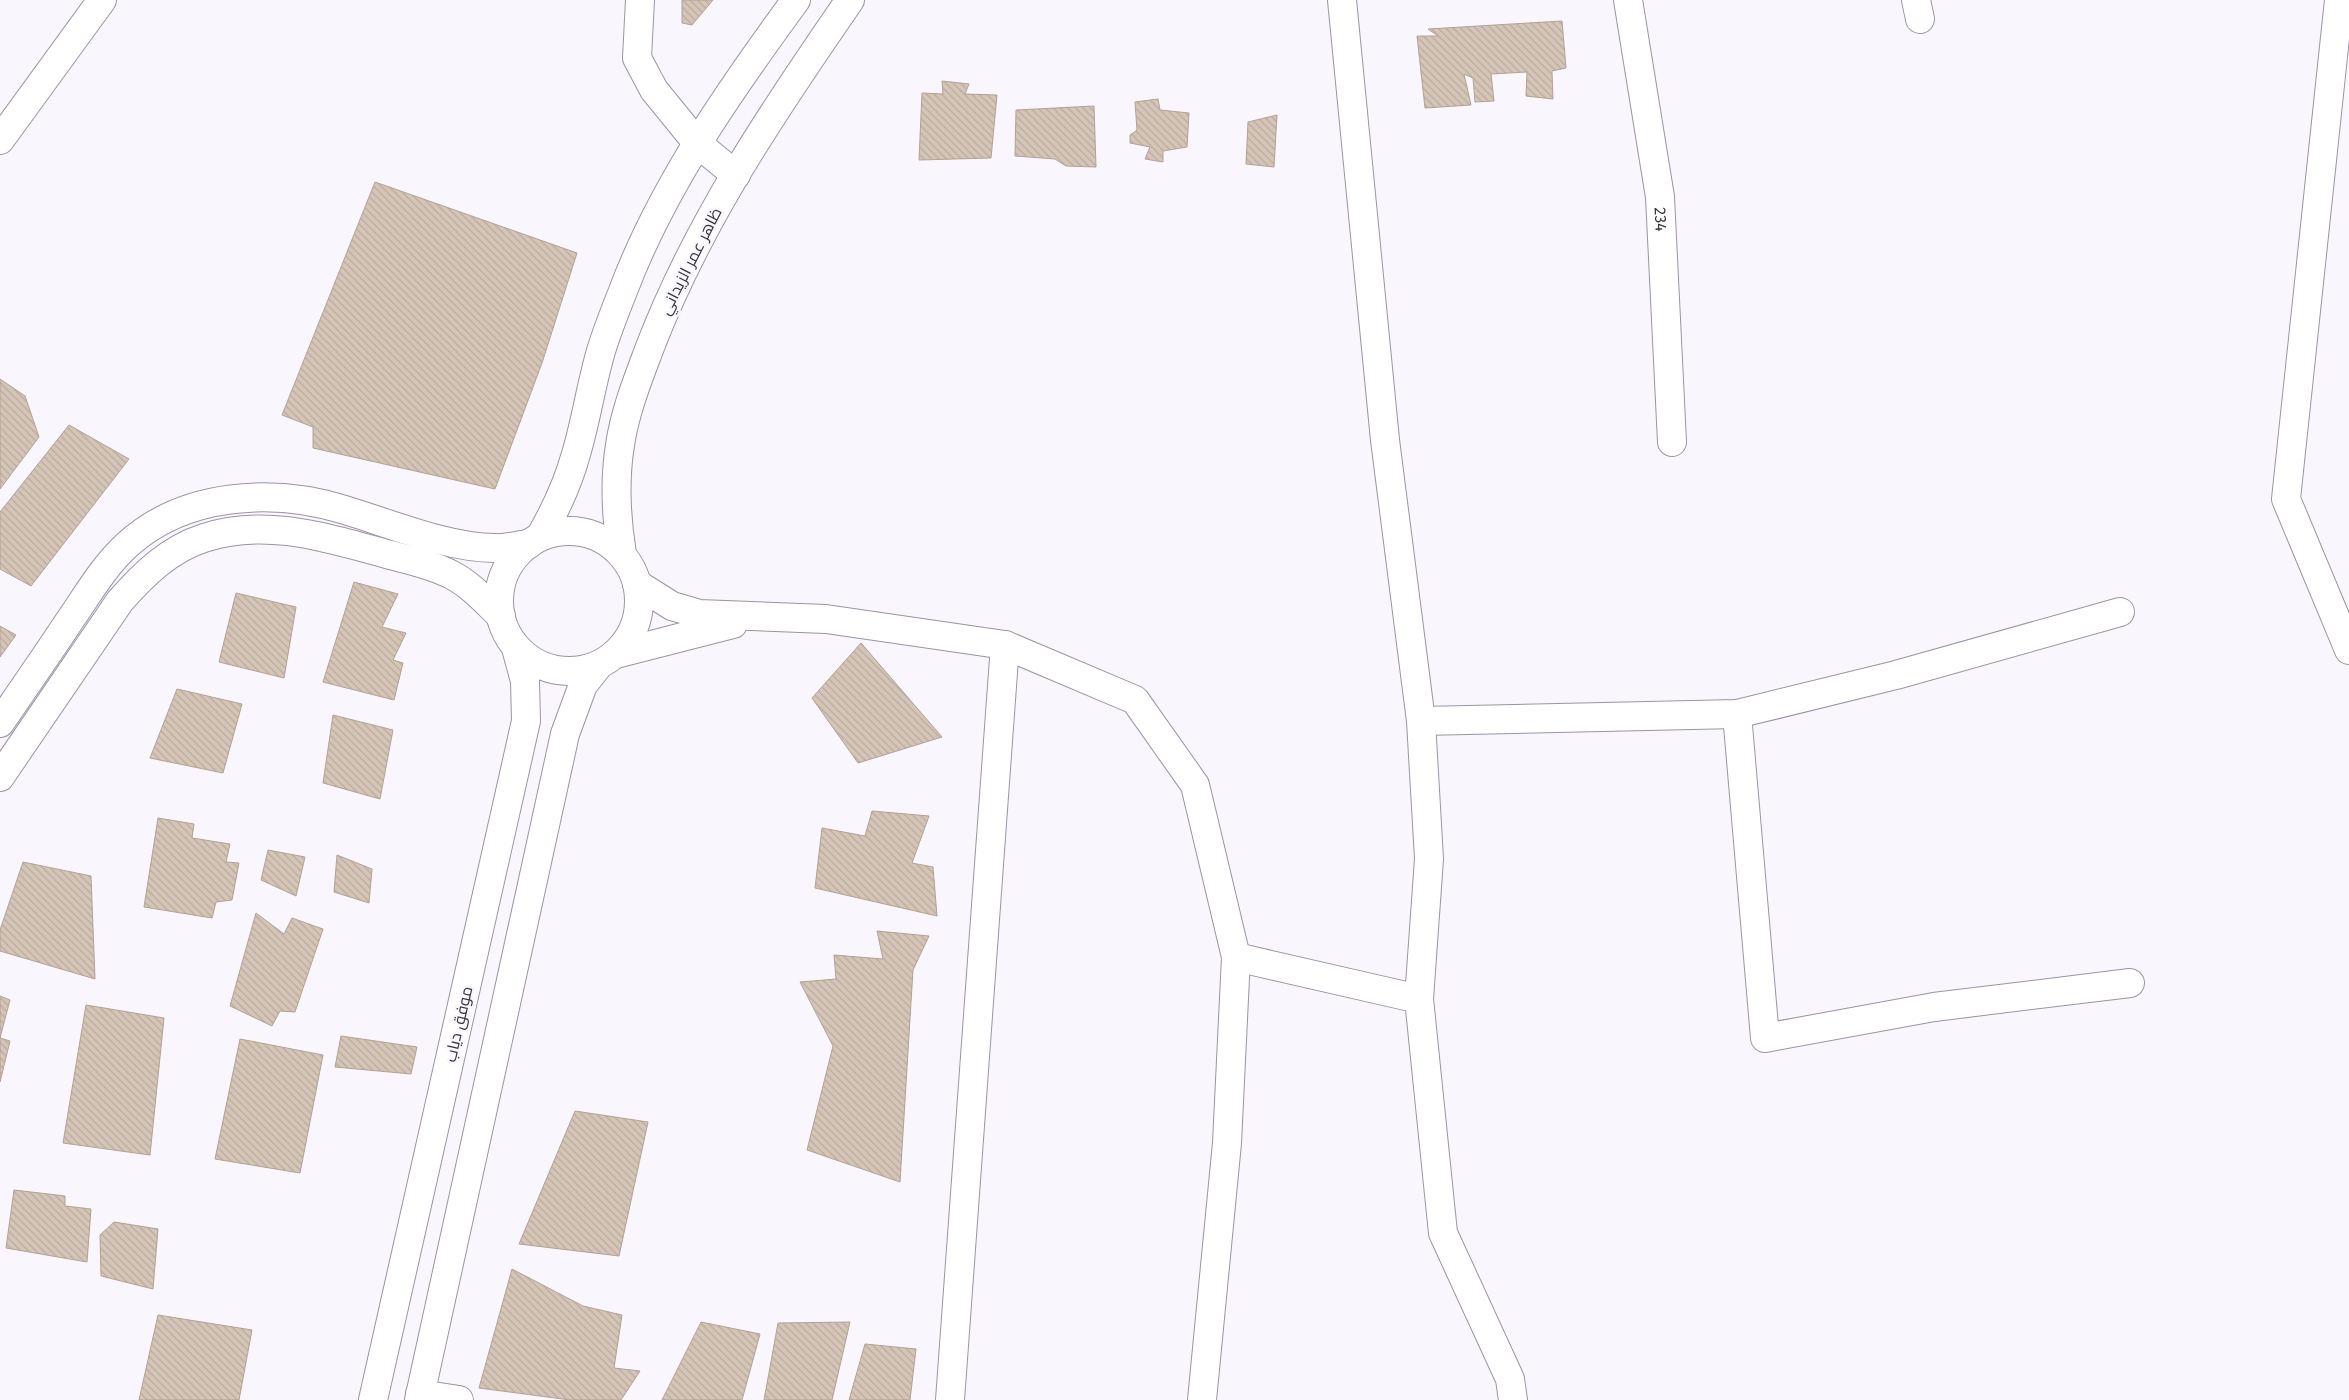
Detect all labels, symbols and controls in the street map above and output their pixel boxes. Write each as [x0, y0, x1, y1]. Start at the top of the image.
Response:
street label: ظاهر عمر الزيداني [655, 204, 729, 320]
street label: 234 [1651, 207, 1671, 232]
street label: موفق دياب [441, 984, 477, 1064]

